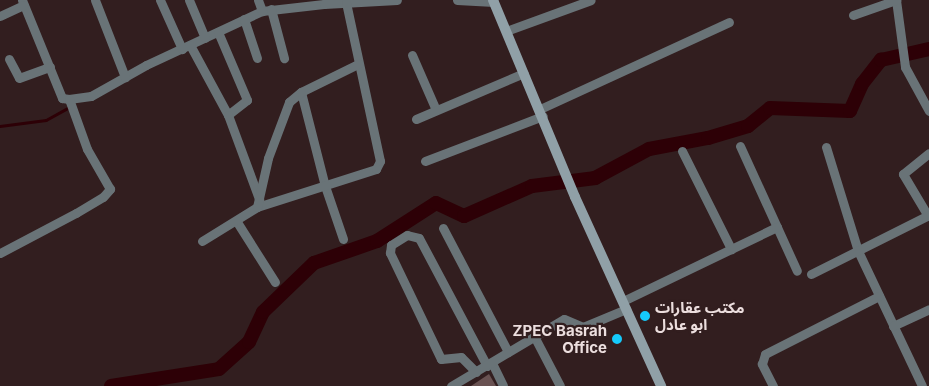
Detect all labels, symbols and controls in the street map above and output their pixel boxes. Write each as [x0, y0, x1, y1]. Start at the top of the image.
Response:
place label: مكتب عقارات ابو عادل [655, 298, 744, 333]
marker: مكتب عقارات ابو عادل [639, 310, 651, 322]
place label: ZPEC Basrah Office [513, 321, 607, 356]
marker: ZPEC Basrah Office [611, 333, 623, 345]

